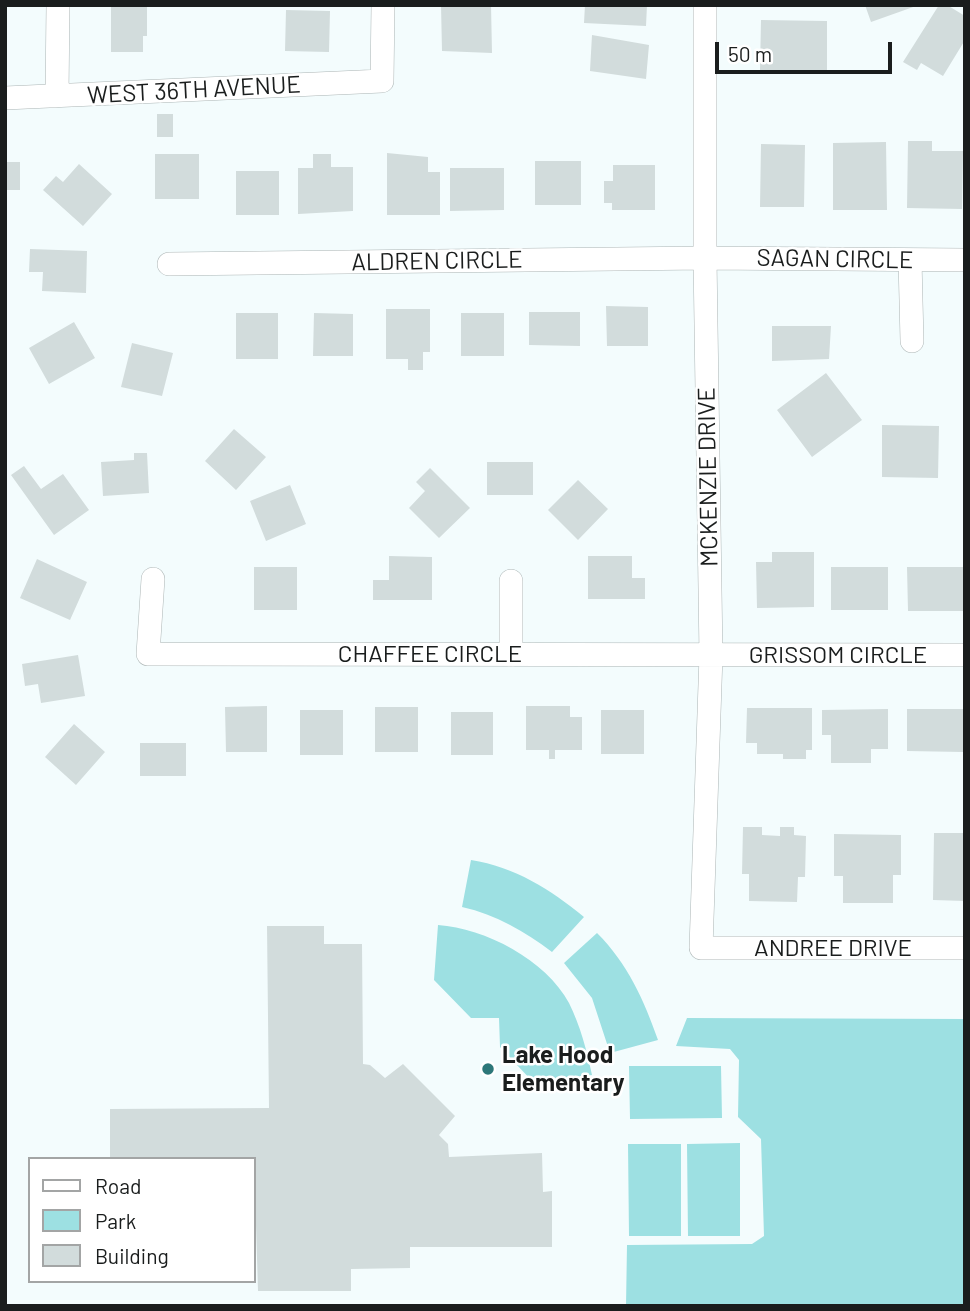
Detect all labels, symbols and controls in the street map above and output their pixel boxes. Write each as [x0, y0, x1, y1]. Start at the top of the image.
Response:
scale bar [718, 28, 895, 72]
text: 50 m [728, 41, 772, 66]
street label: WEST 36TH AVENUE [86, 70, 302, 110]
street label: SAGAN CIRCLE [756, 243, 914, 275]
street label: ALDREN CIRCLE [351, 245, 523, 277]
street label: MCKENZIE DRIVE [692, 387, 724, 567]
street label: CHAFFEE CIRCLE [338, 640, 522, 668]
street label: GRISSOM CIRCLE [749, 641, 927, 669]
street label: ANDREE DRIVE [754, 934, 912, 962]
place label: Lake Hood Elementary [502, 1041, 625, 1097]
marker: Lake Hood Elementary [480, 1061, 496, 1077]
legend [28, 1157, 256, 1283]
text: Road [95, 1173, 141, 1198]
text: Park [95, 1208, 136, 1233]
text: Building [95, 1243, 169, 1268]

